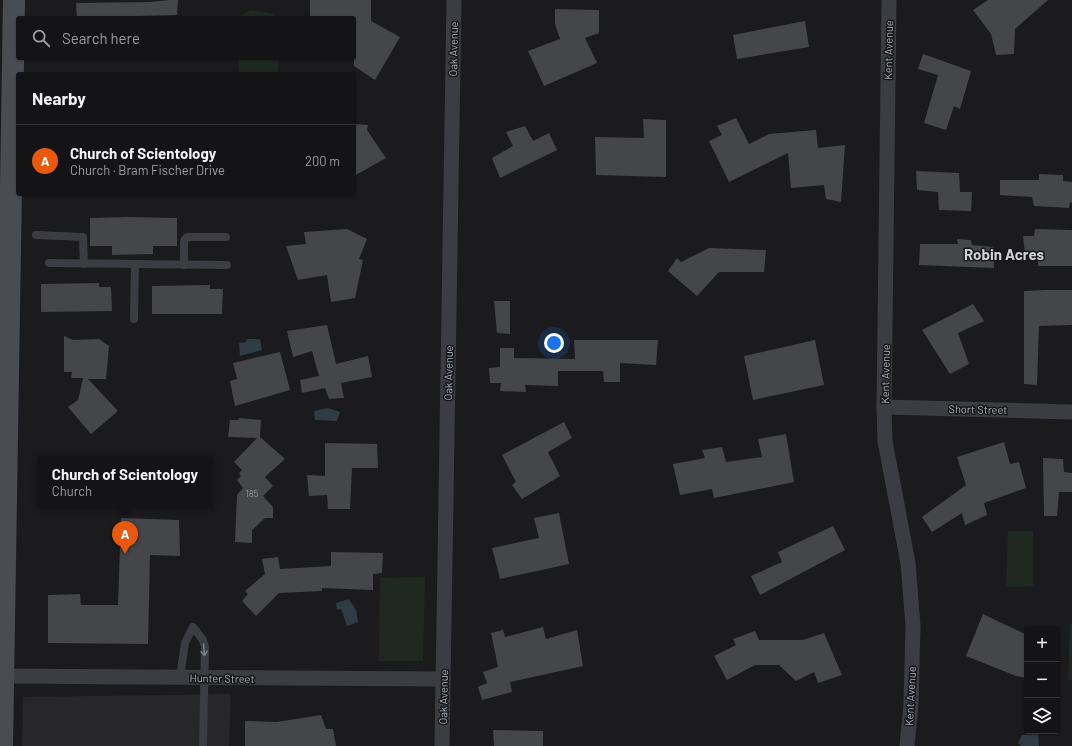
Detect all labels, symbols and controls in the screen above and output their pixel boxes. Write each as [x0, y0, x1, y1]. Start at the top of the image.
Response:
search box [16, 16, 356, 60]
street label: Kent Avenue [881, 20, 895, 80]
street label: Oak Avenue [446, 21, 460, 77]
icon: search [30, 27, 52, 49]
text: Search here [62, 29, 140, 47]
text: Nearby [32, 88, 86, 108]
text: Church of Scientology [70, 144, 216, 162]
text: A [41, 153, 49, 169]
text: 200 m [305, 153, 340, 169]
text: Church · Bram Fischer Drive [70, 162, 225, 178]
district label: Robin Acres [964, 245, 1044, 263]
your location [544, 333, 564, 353]
street label: Kent Avenue [878, 344, 892, 404]
street label: Oak Avenue [441, 345, 455, 401]
street label: Short Street [949, 402, 1007, 416]
popup [37, 456, 213, 508]
text: Church of Scientology [52, 465, 198, 483]
text: Church [52, 483, 92, 499]
house number: 185 [246, 488, 259, 499]
pin: A [112, 521, 138, 554]
map controls [1024, 626, 1060, 734]
button: + [1024, 626, 1060, 662]
one-way arrow [201, 644, 208, 657]
button: − [1024, 662, 1060, 698]
street label: Kent Avenue [902, 666, 918, 726]
street label: Oak Avenue [436, 669, 450, 725]
street label: Hunter Street [189, 671, 255, 685]
button: layers [1024, 698, 1060, 734]

